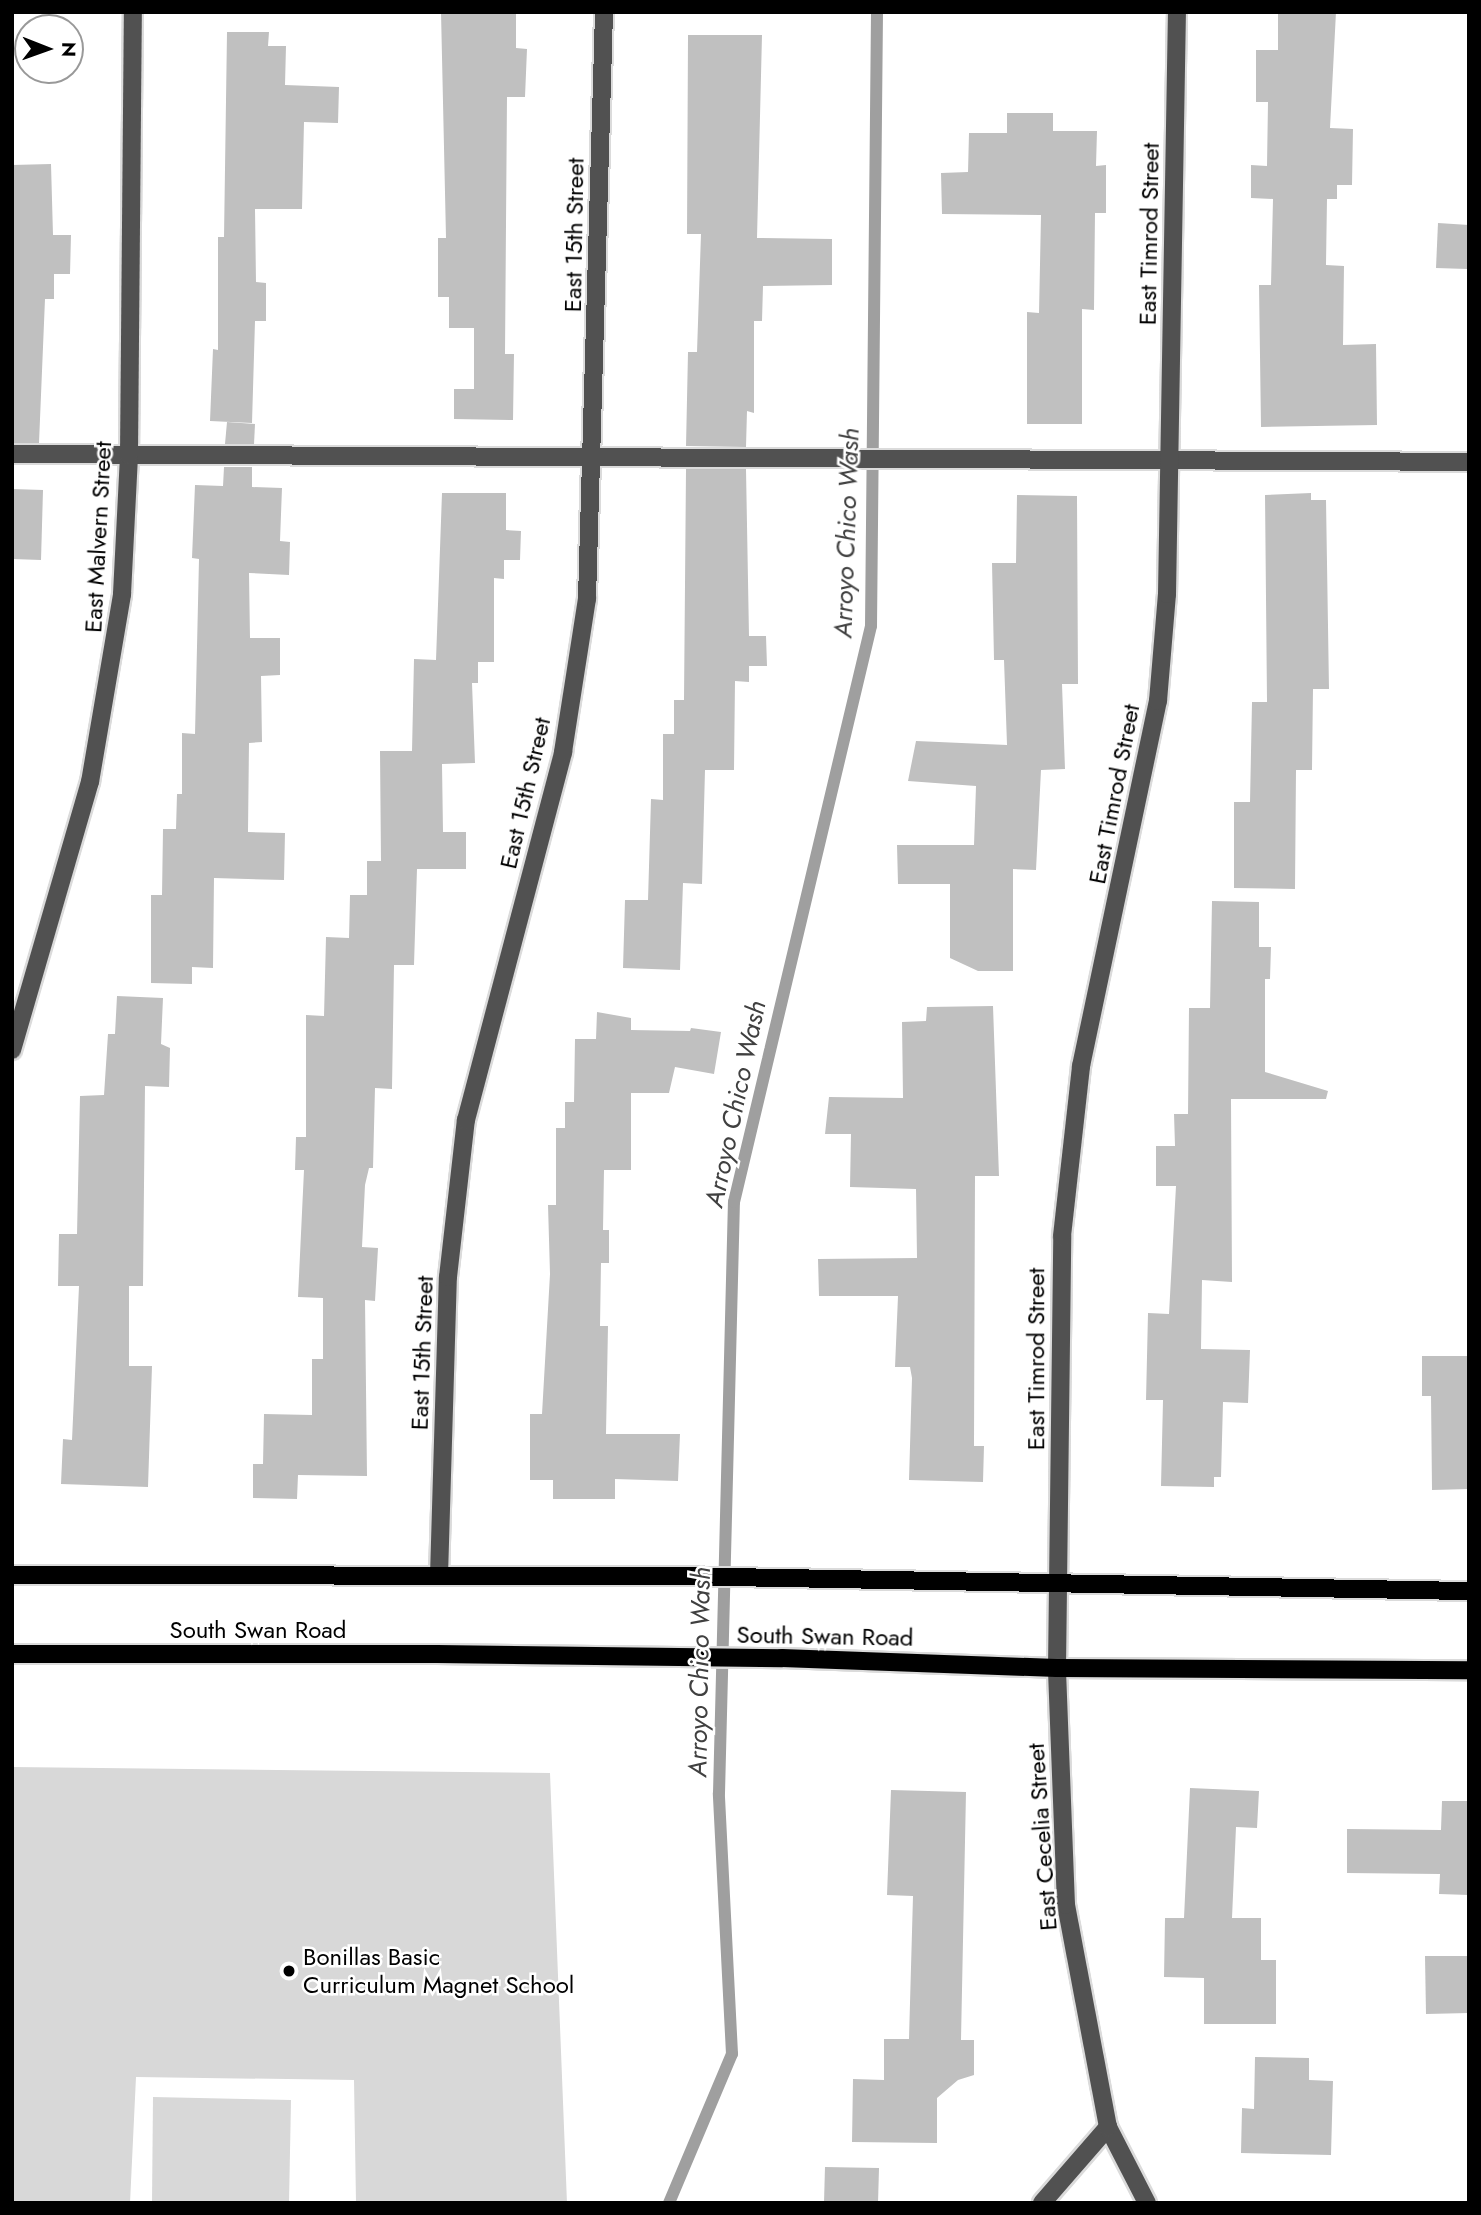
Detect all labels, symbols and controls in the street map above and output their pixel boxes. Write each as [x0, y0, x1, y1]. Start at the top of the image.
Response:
north arrow [14, 14, 84, 84]
text: N [55, 42, 82, 57]
street label: East Timrod Street [1133, 142, 1165, 326]
street label: East 15th Street [558, 157, 590, 313]
water label: Arroyo Chico Wash [828, 427, 866, 639]
street label: East Malvern Street [79, 441, 117, 633]
street label: East Timrod Street [1082, 702, 1146, 886]
street label: East 15th Street [494, 714, 556, 872]
water label: Arroyo Chico Wash [699, 998, 773, 1210]
street label: East Timrod Street [1022, 1268, 1050, 1450]
street label: East 15th Street [405, 1275, 439, 1431]
water label: Arroyo Chico Wash [683, 1567, 717, 1777]
street label: South Swan Road [170, 1616, 346, 1644]
street label: South Swan Road [736, 1620, 914, 1652]
street label: East Cecelia Street [1021, 1742, 1063, 1932]
place label: Bonillas Basic Curriculum Magnet School [303, 1943, 574, 1999]
marker: Bonillas Basic Curriculum Magnet School [281, 1963, 297, 1979]

